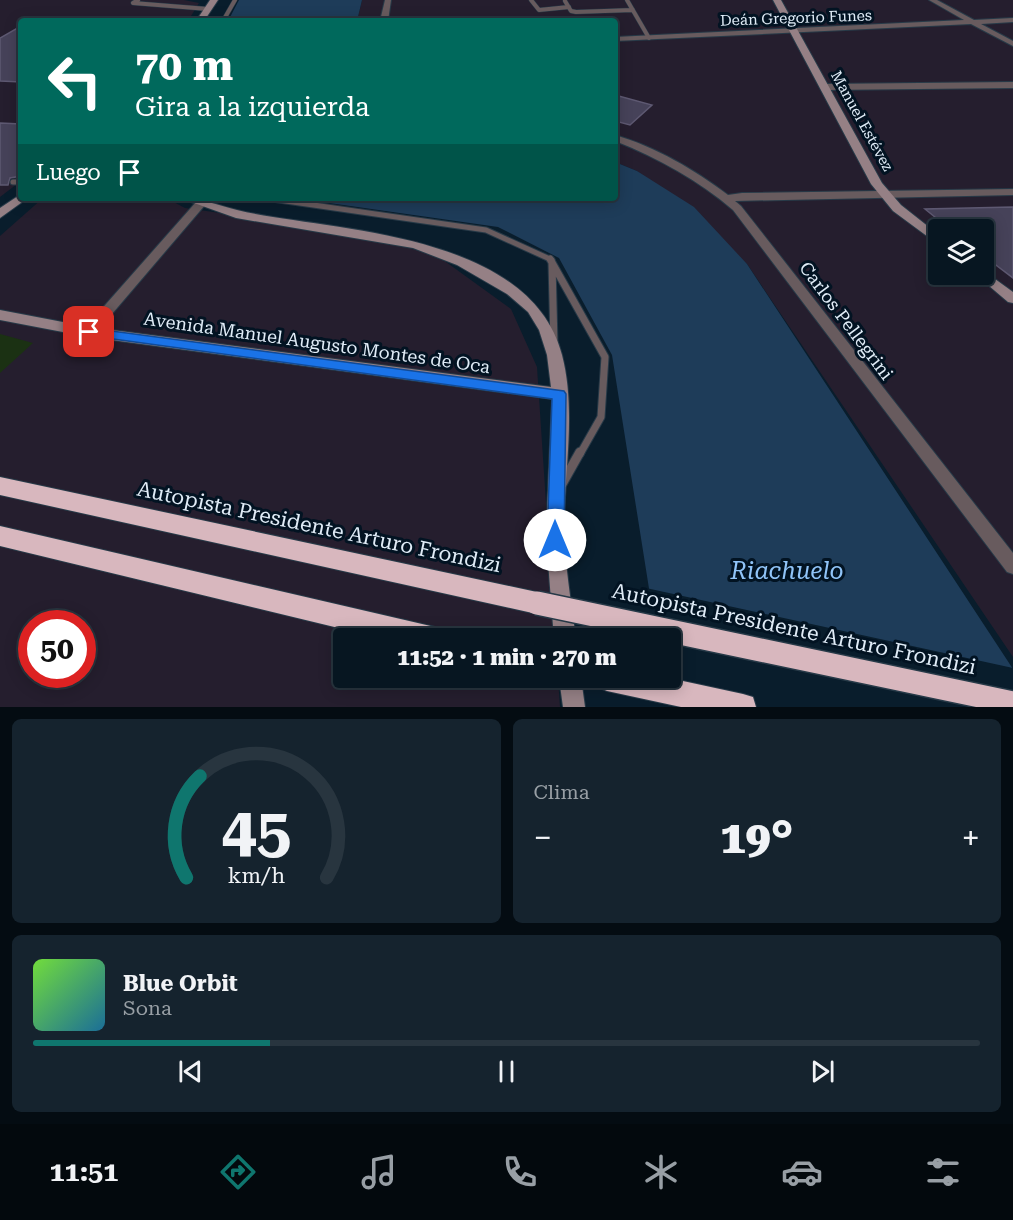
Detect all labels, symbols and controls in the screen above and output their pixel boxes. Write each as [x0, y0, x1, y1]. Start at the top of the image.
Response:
street label: Deán Gregorio Funes [720, 6, 872, 30]
text: 70 m [135, 41, 233, 90]
icon: left [36, 42, 114, 120]
street label: Manuel Estévez [827, 68, 897, 174]
text: Gira a la izquierda [135, 91, 370, 123]
icon: arrive [113, 156, 146, 189]
text: Luego [36, 160, 101, 185]
map controls [928, 219, 994, 285]
button: layers [928, 219, 994, 285]
street label: Carlos Pellegrini [795, 258, 898, 384]
pin [63, 306, 114, 357]
street label: Avenida Manuel Augusto Montes de Oca [143, 308, 492, 377]
icon: arrive [72, 315, 105, 348]
street label: Autopista Presidente Arturo Frondizi [135, 477, 503, 577]
position arrow [523, 508, 587, 572]
water label: Riachuelo [729, 557, 844, 585]
street label: Autopista Presidente Arturo Frondizi [610, 579, 978, 679]
speed limit sign: 50 [18, 610, 96, 688]
text: 11:52 · 1 min · 270 m [397, 645, 617, 670]
text: Clima [534, 780, 589, 804]
text: 45 [221, 794, 291, 867]
text: 19° [720, 811, 793, 864]
text: − [534, 818, 552, 857]
text: + [962, 818, 980, 857]
text: km/h [228, 863, 285, 888]
text: Blue Orbit [123, 971, 238, 996]
text: Sona [123, 996, 172, 1020]
icon: previous [174, 1055, 207, 1088]
icon: pause [490, 1055, 523, 1088]
icon: next [806, 1055, 839, 1088]
icon: directions [217, 1151, 259, 1193]
icon: music [358, 1151, 400, 1193]
icon: phone [499, 1151, 541, 1193]
icon: climate [640, 1151, 682, 1193]
icon: car [781, 1151, 823, 1193]
icon: filters [922, 1151, 964, 1193]
text: 11:51 [49, 1156, 118, 1188]

